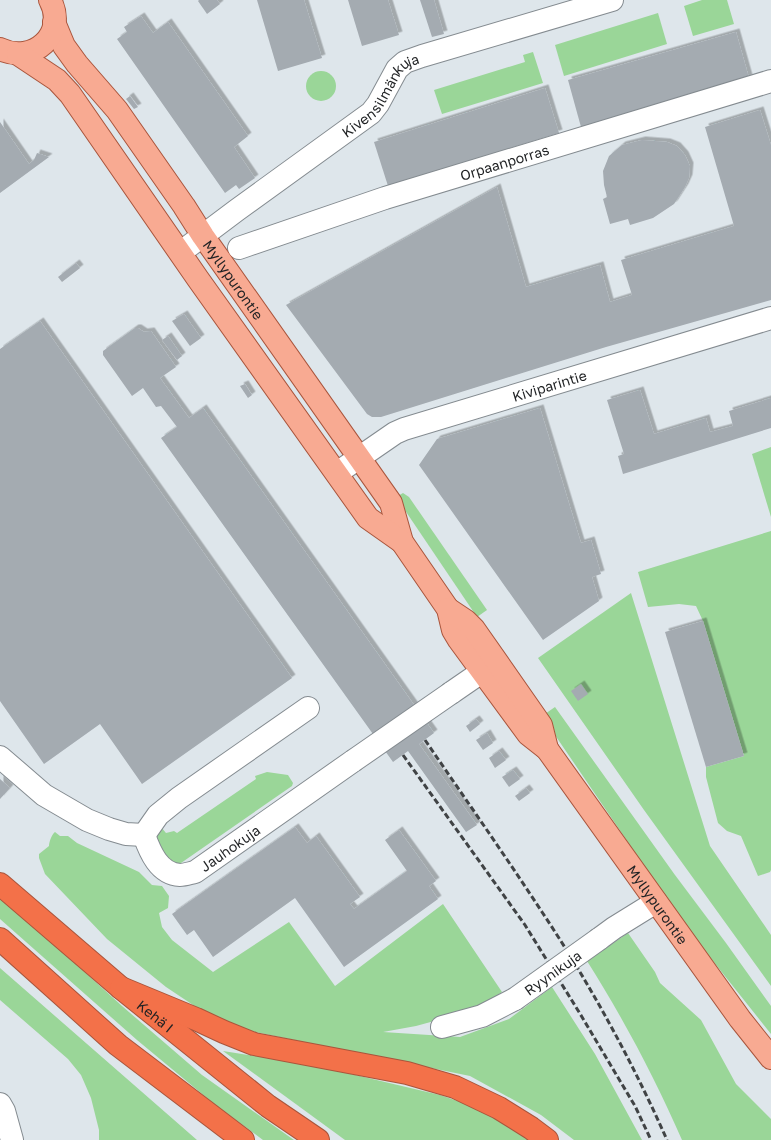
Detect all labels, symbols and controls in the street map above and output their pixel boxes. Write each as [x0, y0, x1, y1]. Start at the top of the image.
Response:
street label: Kivensilmänkuja [338, 49, 421, 140]
street label: Orpaanporras [458, 140, 551, 183]
street label: Myllypurontie [200, 237, 267, 323]
street label: Kiviparintie [510, 366, 588, 404]
street label: Jauhokuja [196, 821, 263, 875]
street label: Myllypurontie [624, 861, 692, 947]
street label: Ryynikuja [521, 946, 584, 998]
street label: Kehä I [134, 996, 177, 1036]

